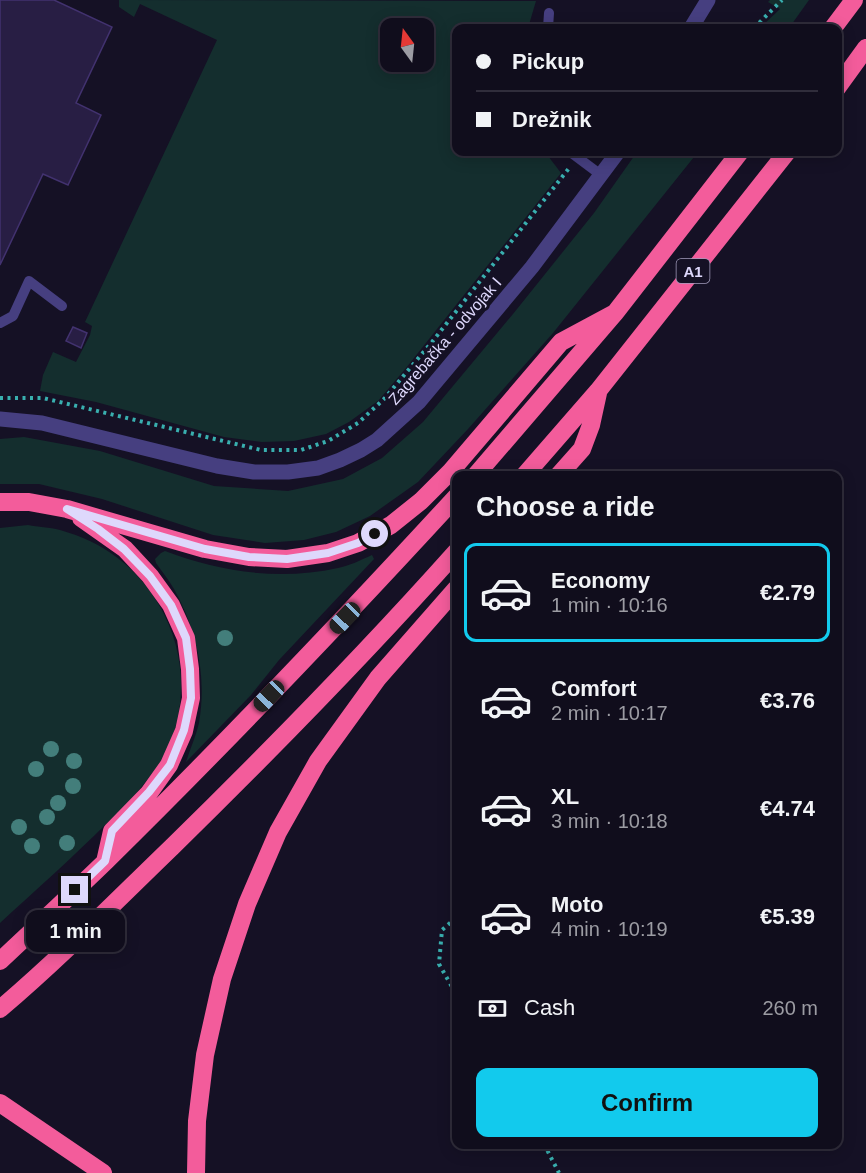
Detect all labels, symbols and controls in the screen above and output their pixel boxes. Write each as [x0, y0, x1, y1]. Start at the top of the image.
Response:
north arrow [380, 18, 434, 72]
map controls [380, 18, 434, 72]
text: Pickup [512, 49, 584, 74]
text: Drežnik [512, 107, 591, 132]
road number: A1 [676, 259, 710, 283]
street label: Zagrebačka - odvojak I [385, 274, 505, 408]
text: Choose a ride [476, 492, 655, 522]
route start [361, 520, 388, 547]
icon: car [479, 566, 533, 620]
text: Economy [551, 568, 650, 593]
text: €2.79 [760, 580, 815, 605]
text: 1 min · 10:16 [551, 594, 668, 616]
car [326, 599, 364, 637]
icon: car [479, 674, 533, 728]
text: Comfort [551, 676, 637, 701]
car [250, 677, 288, 715]
text: €3.76 [760, 688, 815, 713]
text: 2 min · 10:17 [551, 702, 668, 724]
icon: car [479, 782, 533, 836]
text: XL [551, 784, 579, 809]
text: €4.74 [760, 796, 815, 821]
text: 3 min · 10:18 [551, 810, 668, 832]
route end [61, 876, 88, 903]
icon: car [479, 890, 533, 944]
text: Moto [551, 892, 604, 917]
text: €5.39 [760, 904, 815, 929]
callout: 1 min [26, 911, 124, 953]
text: 4 min · 10:19 [551, 918, 668, 940]
text: 1 min [49, 920, 102, 942]
icon: cash [476, 992, 509, 1025]
text: Cash [524, 995, 575, 1020]
text: 260 m [762, 997, 818, 1019]
button: Confirm [476, 1068, 818, 1137]

